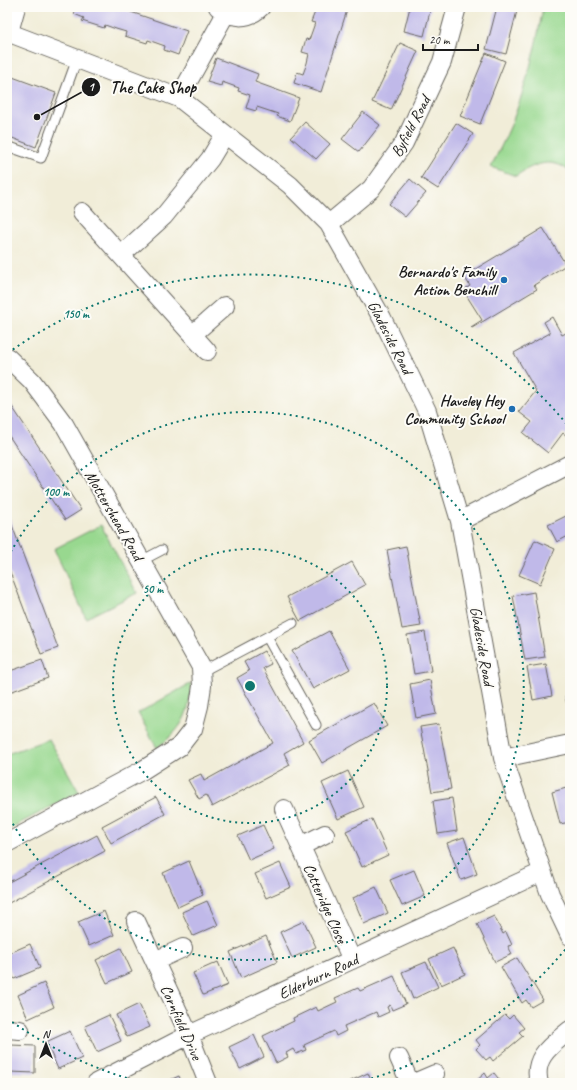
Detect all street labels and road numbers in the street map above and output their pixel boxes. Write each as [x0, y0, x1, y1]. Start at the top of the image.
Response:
street label: Byfield Road [387, 90, 437, 160]
street label: Gladeside Road [363, 297, 418, 380]
street label: Mottershead Road [80, 467, 149, 566]
street label: Gladeside Road [465, 605, 499, 690]
street label: Cotteridge Close [299, 860, 352, 948]
street label: Elderburn Road [275, 949, 364, 1004]
street label: Cornfield Drive [156, 982, 207, 1065]

